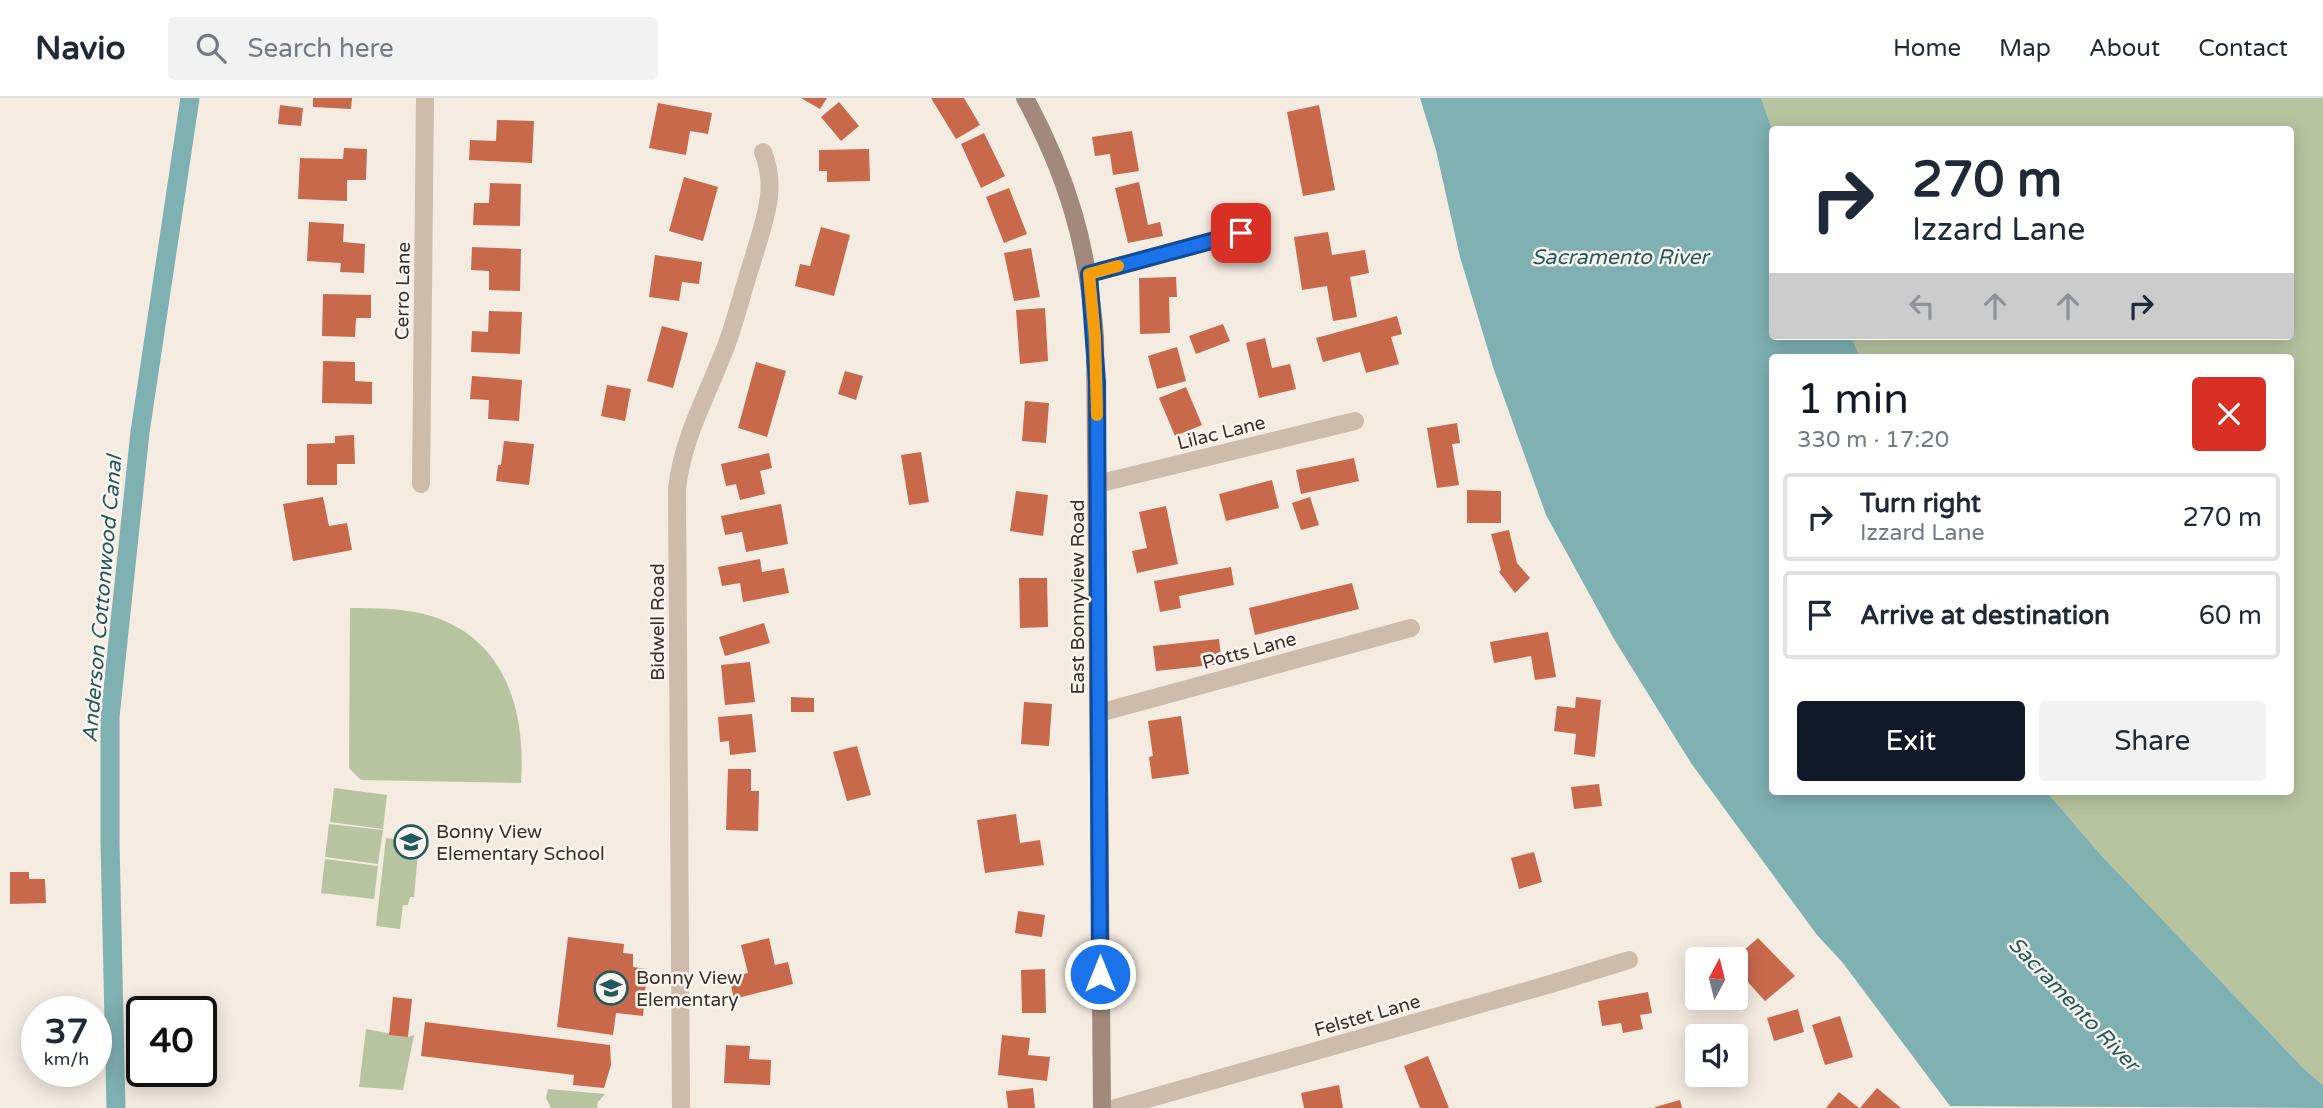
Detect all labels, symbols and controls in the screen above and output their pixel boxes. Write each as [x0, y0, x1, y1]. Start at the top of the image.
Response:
search box [168, 17, 658, 80]
text: Navio [35, 29, 126, 68]
icon: search [192, 29, 230, 67]
text: Search here [248, 33, 394, 64]
text: Home [1893, 34, 1961, 63]
text: Map [1999, 34, 2051, 63]
text: About [2089, 34, 2160, 63]
text: Contact [2198, 34, 2288, 63]
text: 270 m [1912, 151, 2062, 210]
icon: right [1797, 154, 1888, 245]
pin [1211, 203, 1271, 263]
text: Izzard Lane [1912, 211, 2085, 249]
icon: arrive [1222, 214, 1260, 252]
street label: Cerro Lane [391, 242, 415, 340]
water label: Sacramento River [1532, 245, 1711, 270]
icon: left [1903, 287, 1941, 325]
icon: ahead [1976, 287, 2014, 325]
icon: ahead [2049, 287, 2087, 325]
icon: right [2122, 287, 2160, 325]
text: 1 min [1797, 374, 1909, 425]
button: close [2192, 377, 2266, 451]
street label: Lilac Lane [1175, 411, 1268, 455]
text: 330 m · 17:20 [1797, 426, 1949, 454]
water label: Anderson Cottonwood Canal [78, 452, 128, 743]
text: Turn right [1860, 488, 1981, 519]
icon: right [1801, 498, 1839, 536]
street label: East Bonnyview Road [1067, 500, 1089, 694]
text: 270 m [2182, 502, 2262, 533]
text: Izzard Lane [1860, 519, 1985, 547]
street label: Bidwell Road [647, 563, 669, 681]
icon: arrive [1801, 596, 1839, 634]
text: Arrive at destination [1860, 600, 2110, 631]
text: 60 m [2199, 600, 2262, 631]
street label: Potts Lane [1200, 628, 1299, 674]
button: Exit [1797, 701, 2025, 781]
button: Share [2039, 701, 2266, 781]
place label: Bonny View Elementary School [436, 821, 605, 865]
school or university icon: Bonny View Elementary School [392, 823, 430, 861]
water label: Sacramento River [2003, 932, 2146, 1079]
position arrow [1063, 937, 1137, 1011]
north arrow [1685, 947, 1748, 1010]
map controls [1685, 947, 1748, 1087]
place label: Bonny View Elementary [636, 967, 742, 1011]
school or university icon: Bonny View Elementary [592, 969, 630, 1007]
street label: Felstet Lane [1312, 990, 1423, 1042]
speed limit sign: 40 [126, 996, 217, 1087]
text: 37 [45, 1011, 88, 1053]
button: sound [1685, 1024, 1748, 1087]
text: km/h [44, 1048, 89, 1070]

